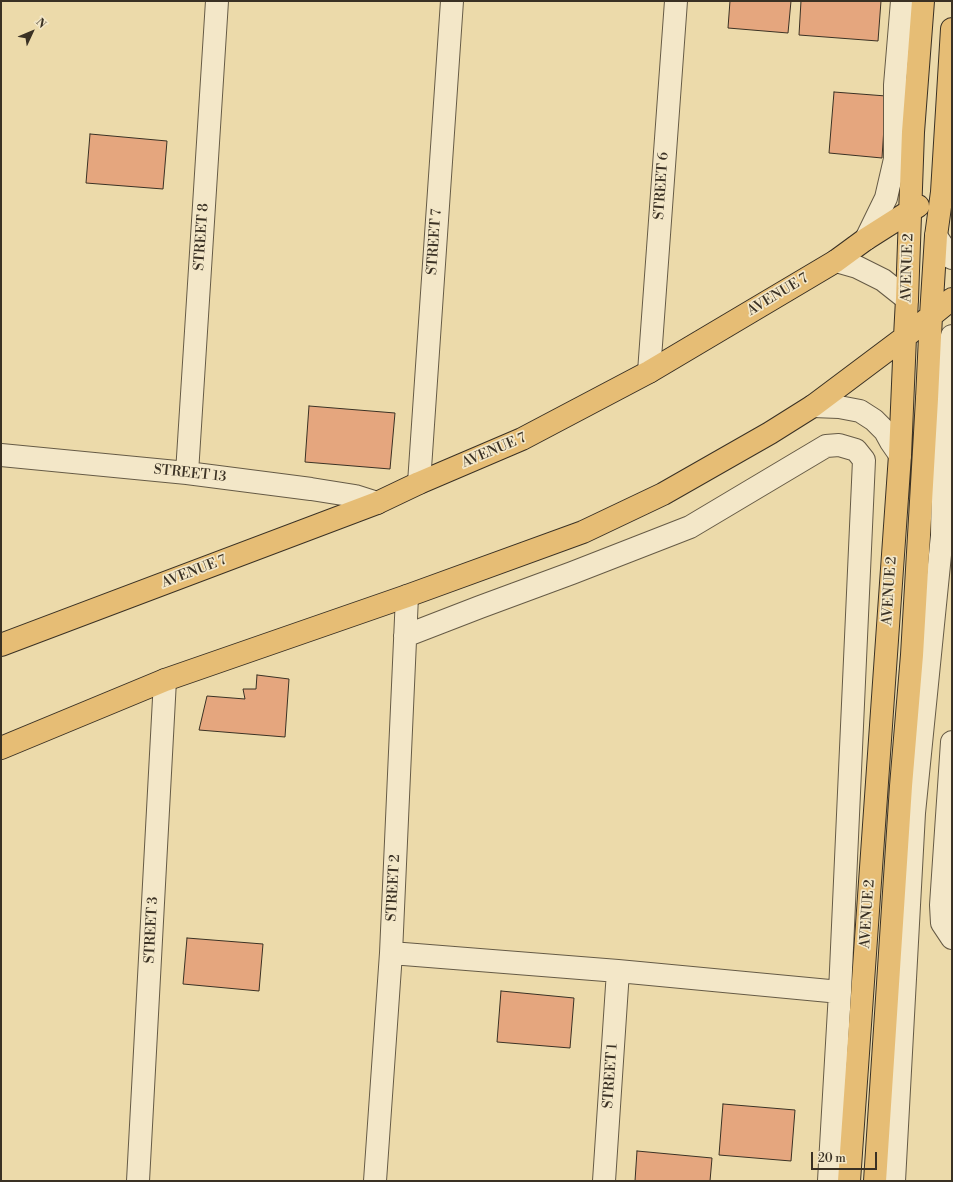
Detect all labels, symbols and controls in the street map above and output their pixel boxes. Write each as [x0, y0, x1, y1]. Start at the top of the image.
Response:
north arrow [12, 12, 52, 52]
text: N [33, 16, 49, 32]
street label: STREET 6 [651, 152, 673, 220]
street label: STREET 8 [191, 203, 213, 271]
street label: STREET 7 [424, 208, 446, 276]
street label: AVENUE 2 [898, 233, 918, 303]
street label: AVENUE 7 [745, 270, 811, 320]
street label: AVENUE 7 [459, 430, 529, 472]
street label: STREET 13 [153, 462, 227, 486]
street label: AVENUE 7 [159, 552, 229, 592]
street label: AVENUE 2 [879, 556, 901, 626]
street label: STREET 2 [384, 854, 404, 922]
street label: AVENUE 2 [857, 879, 879, 949]
street label: STREET 3 [142, 896, 162, 964]
street label: STREET 1 [600, 1043, 622, 1109]
scale bar [813, 1144, 879, 1170]
text: 20 m [818, 1151, 846, 1166]

